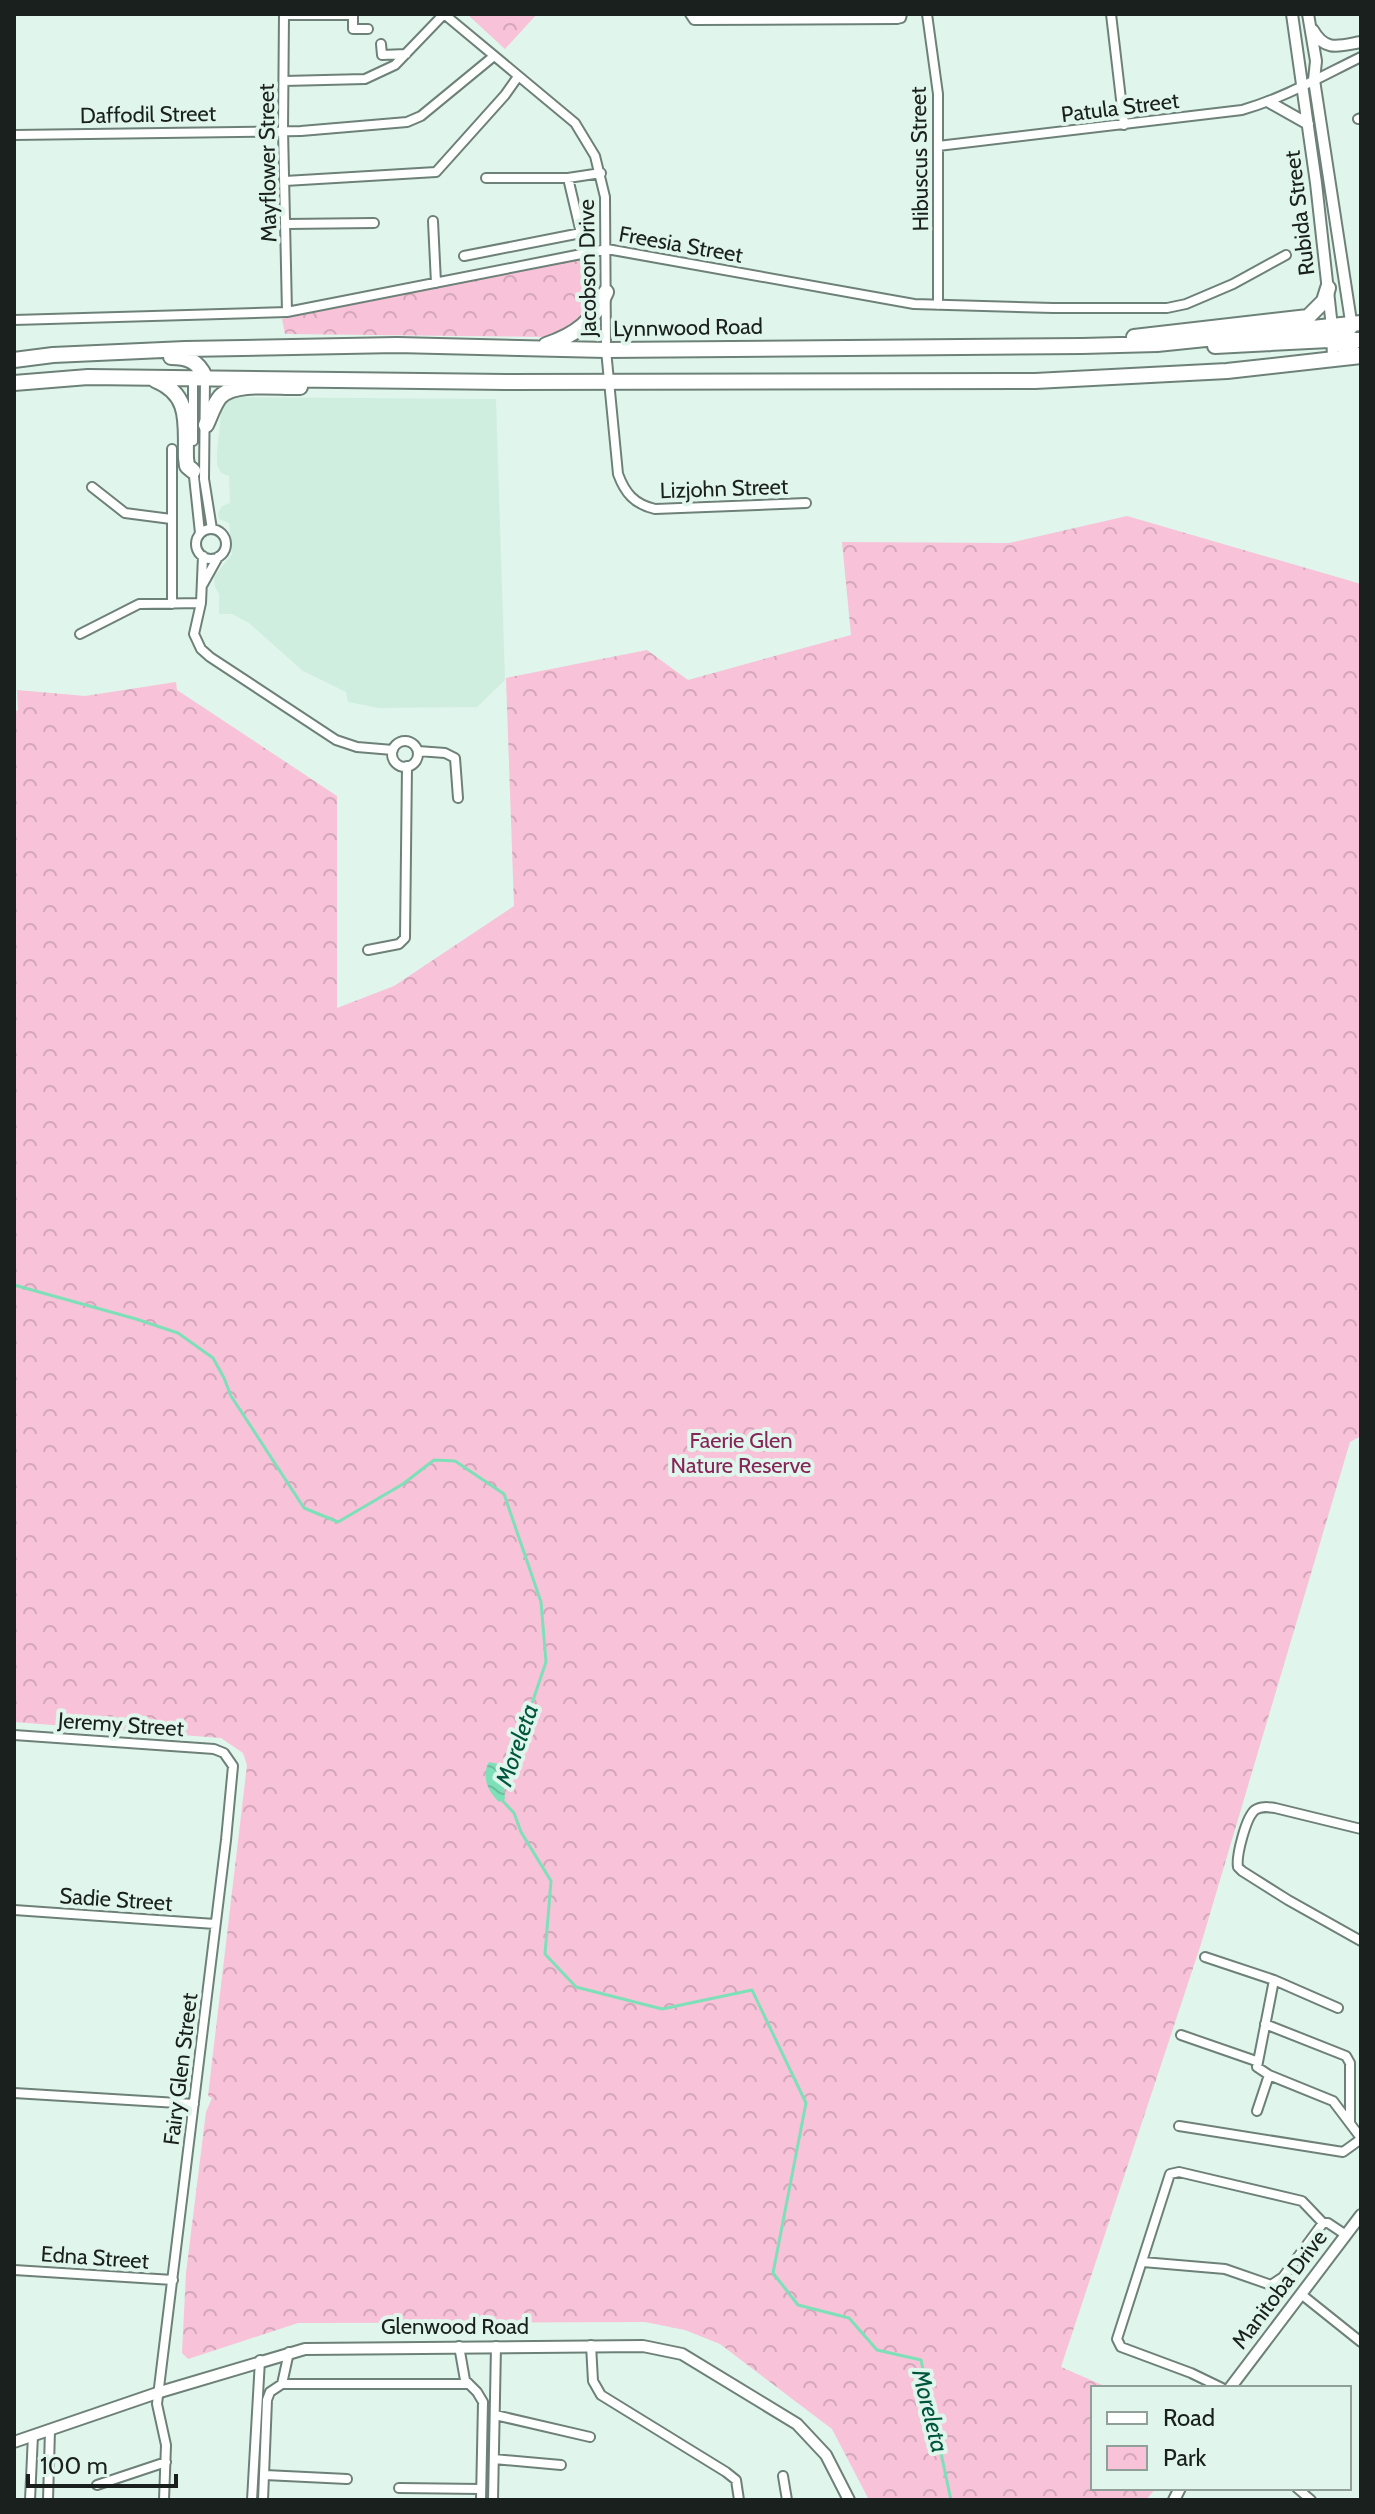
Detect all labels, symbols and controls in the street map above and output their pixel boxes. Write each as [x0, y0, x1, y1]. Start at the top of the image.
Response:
street label: Mayflower Street [253, 83, 282, 243]
street label: Hibuscus Street [905, 86, 934, 232]
street label: Patula Street [1059, 87, 1181, 128]
street label: Daffodil Street [80, 100, 217, 129]
street label: Rubida Street [1278, 148, 1321, 277]
street label: Jacobson Drive [573, 199, 602, 338]
street label: Freesia Street [617, 220, 746, 269]
street label: Lynnwood Road [613, 313, 763, 342]
street label: Lizjohn Street [659, 473, 789, 504]
park label: Faerie Glen Nature Reserve [671, 1427, 811, 1479]
water label: Moreleta [489, 1700, 544, 1791]
street label: Jeremy Street [56, 1707, 185, 1742]
street label: Sadie Street [59, 1882, 174, 1917]
street label: Fairy Glen Street [158, 1991, 203, 2147]
street label: Manitoba Drive [1226, 2225, 1333, 2354]
street label: Edna Street [40, 2240, 151, 2275]
street label: Glenwood Road [381, 2313, 529, 2340]
water label: Moreleta [906, 2365, 955, 2456]
legend [1091, 2386, 1351, 2490]
text: Road [1163, 2403, 1215, 2432]
scale bar [28, 2438, 176, 2488]
text: Park [1163, 2443, 1206, 2472]
text: 100 m [40, 2451, 108, 2480]

